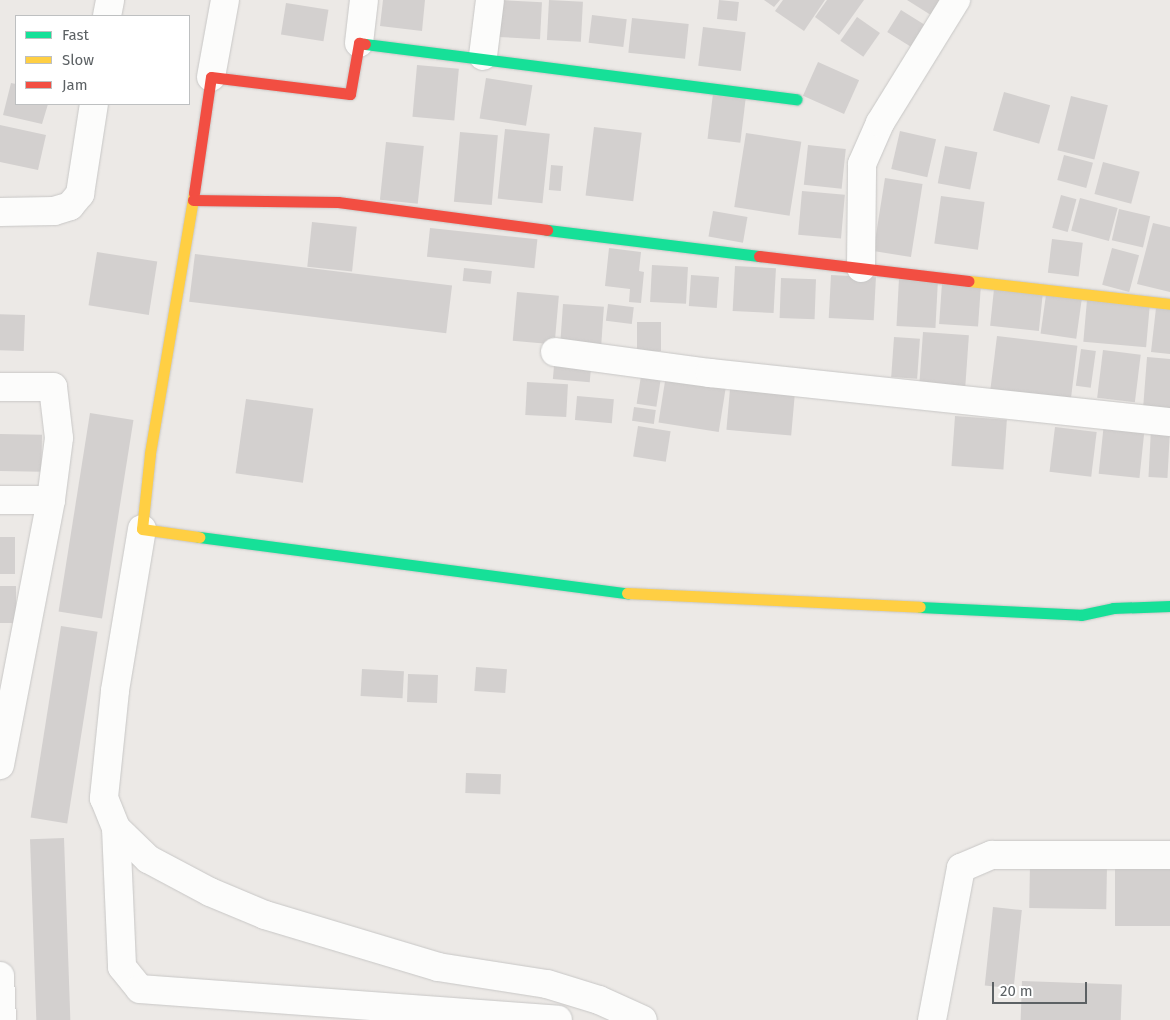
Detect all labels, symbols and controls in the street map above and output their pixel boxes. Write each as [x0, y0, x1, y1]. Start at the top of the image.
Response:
legend [15, 15, 190, 105]
text: Fast [62, 26, 89, 44]
text: Slow [62, 51, 94, 69]
text: Jam [62, 76, 88, 94]
scale bar [995, 972, 1090, 1004]
text: 20 m [1000, 982, 1033, 1000]

